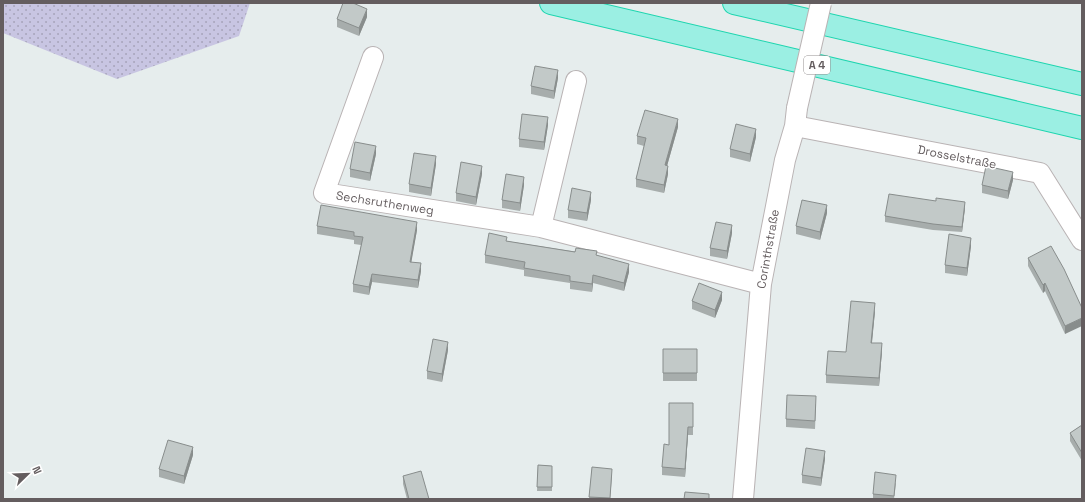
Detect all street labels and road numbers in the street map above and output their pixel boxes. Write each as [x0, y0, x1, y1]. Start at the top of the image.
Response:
road number: A 4 [804, 56, 830, 74]
street label: Drosselstraße [916, 142, 998, 172]
street label: Sechsruthenweg [335, 187, 435, 219]
street label: Corinthstraße [753, 208, 783, 290]

